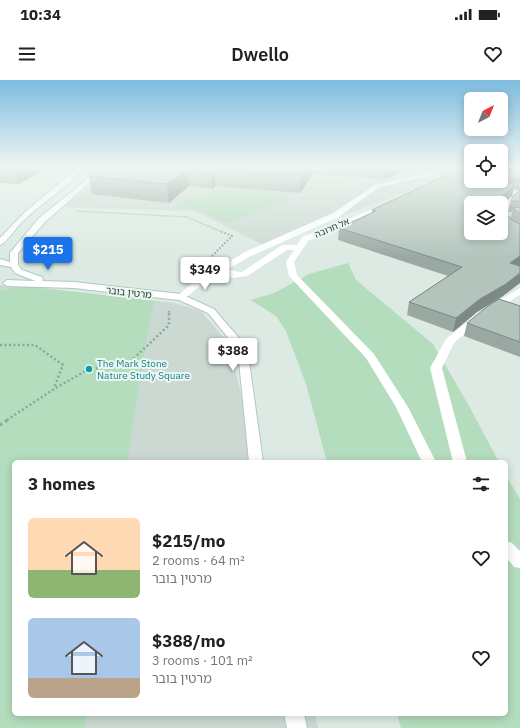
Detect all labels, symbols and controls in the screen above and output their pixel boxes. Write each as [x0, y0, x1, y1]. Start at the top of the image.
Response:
text: 10:34 [20, 5, 61, 24]
icon: menu [16, 43, 38, 65]
text: Dwello [231, 43, 289, 66]
icon: heart [482, 43, 504, 65]
north arrow [464, 92, 508, 136]
map controls [464, 92, 508, 240]
button: locate [464, 144, 508, 188]
button: layers [464, 196, 508, 240]
street label: אל חרובה [313, 215, 351, 240]
pin: $215 [24, 237, 72, 271]
text: $215 [32, 241, 64, 258]
pin: $349 [181, 257, 229, 291]
text: $349 [189, 261, 221, 278]
street label: מרטין בובר [105, 284, 153, 301]
pin: $388 [209, 338, 257, 372]
text: $388 [217, 342, 249, 359]
place label: The Mark Stone Nature Study Square [97, 357, 190, 382]
marker: The Mark Stone Nature Study Square [84, 364, 94, 374]
text: 3 homes [28, 473, 95, 495]
icon: filters [470, 473, 492, 495]
text: $215/mo [152, 530, 225, 552]
icon: home [60, 534, 108, 582]
icon: heart [470, 547, 492, 569]
text: 2 rooms · 64 m² [152, 552, 245, 569]
text: מרטין בובר [152, 570, 212, 587]
text: $388/mo [152, 630, 225, 652]
icon: home [60, 634, 108, 682]
icon: heart [470, 647, 492, 669]
text: 3 rooms · 101 m² [152, 652, 253, 669]
text: מרטין בובר [152, 670, 212, 687]

